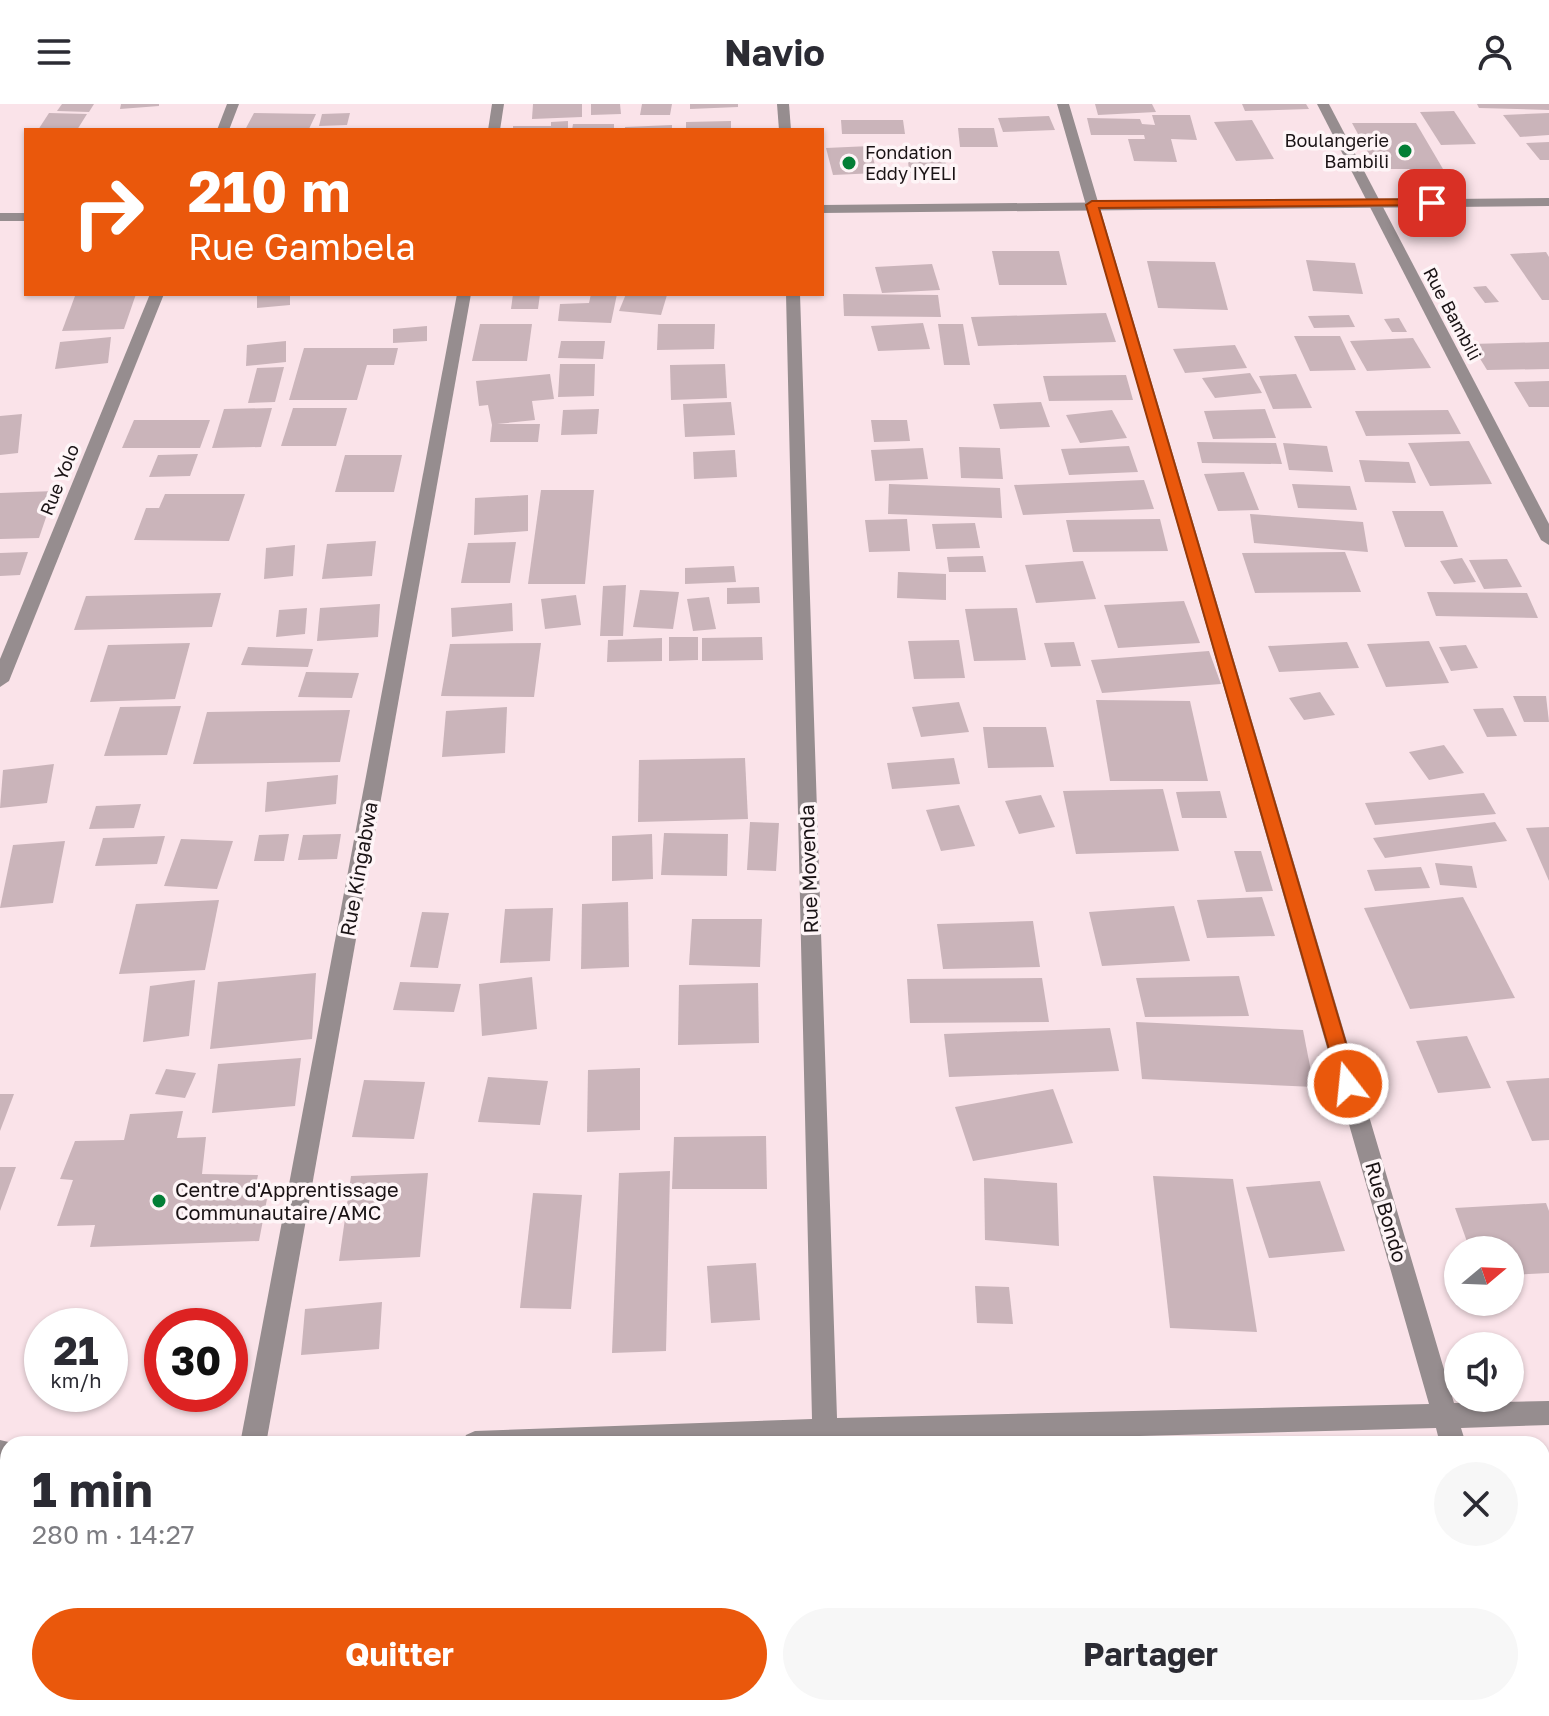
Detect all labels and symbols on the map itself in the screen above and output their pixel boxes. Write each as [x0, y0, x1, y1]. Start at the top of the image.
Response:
place label: Boulangerie Bambili [1284, 129, 1389, 172]
place label: Fondation Eddy IYELI [865, 141, 957, 184]
marker: Boulangerie Bambili [1396, 142, 1414, 160]
marker: Fondation Eddy IYELI [840, 154, 858, 172]
pin [1398, 169, 1466, 237]
street label: Rue Bambili [1419, 263, 1487, 364]
street label: Rue Yolo [35, 441, 83, 519]
street label: Rue Kingabwa [334, 800, 382, 938]
street label: Rue Movenda [794, 804, 822, 934]
position arrow [1306, 1042, 1390, 1126]
street label: Rue Bondo [1361, 1158, 1413, 1265]
place label: Centre d'Apprentissage Communautaire/AMC [175, 1177, 399, 1224]
marker: Centre d'Apprentissage Communautaire/AMC [150, 1192, 168, 1210]
north arrow [1444, 1236, 1524, 1316]
speed limit sign: 30 [144, 1308, 248, 1412]

